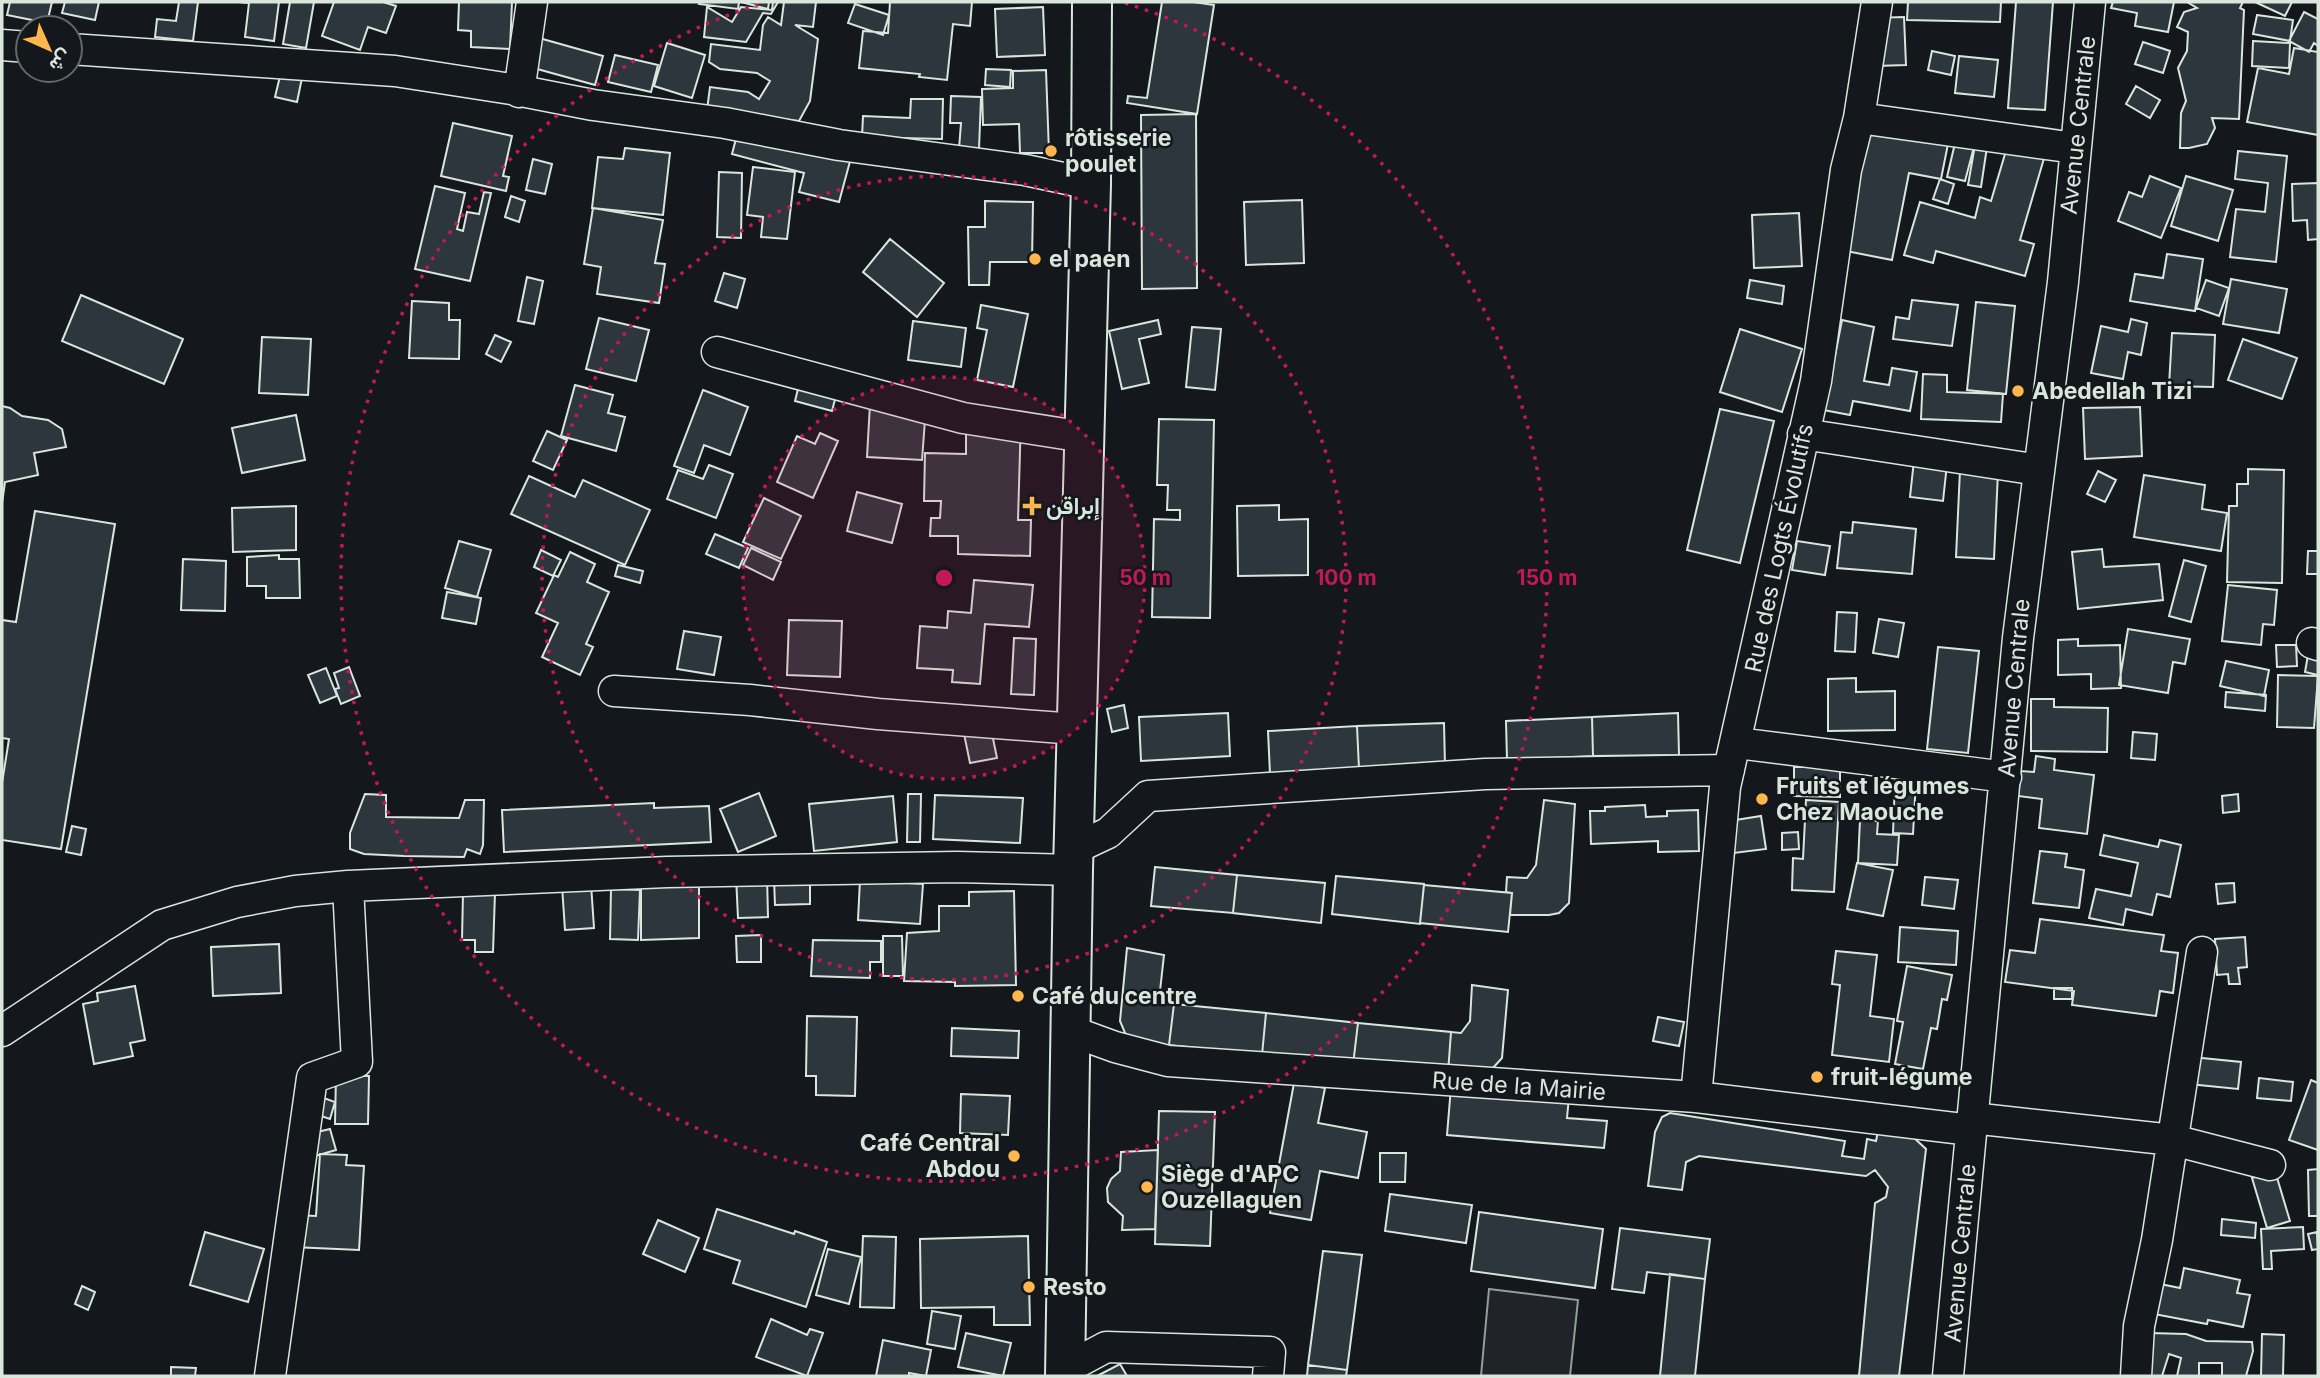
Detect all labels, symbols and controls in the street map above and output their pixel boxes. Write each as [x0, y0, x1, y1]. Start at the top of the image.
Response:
north arrow [14, 14, 84, 84]
street label: Avenue Centrale [2055, 34, 2101, 216]
text: ش [44, 44, 77, 77]
place label: rôtisserie poulet [1065, 124, 1172, 178]
marker: rôtisserie poulet [1043, 143, 1059, 159]
place label: el paen [1049, 245, 1130, 273]
marker: el paen [1027, 251, 1043, 267]
place label: Abedellah Tizi [2032, 377, 2192, 405]
marker: Abedellah Tizi [2010, 383, 2026, 399]
street label: Rue des Logts Évolutifs [1739, 421, 1819, 675]
place label: إبراقن [1046, 492, 1100, 521]
marker: إبراقن [1024, 498, 1040, 514]
text: 50 m [1119, 565, 1171, 590]
text: 100 m [1315, 565, 1377, 590]
text: 150 m [1517, 565, 1577, 590]
centre of rings [932, 566, 956, 590]
street label: Avenue Centrale [1992, 598, 2036, 778]
place label: Fruits et légumes Chez Maouche [1776, 772, 1970, 826]
marker: Fruits et légumes Chez Maouche [1754, 791, 1770, 807]
place label: Café du centre [1032, 982, 1197, 1010]
marker: Café du centre [1010, 988, 1026, 1004]
place label: fruit-légume [1831, 1063, 1972, 1091]
street label: Rue de la Mairie [1431, 1066, 1607, 1106]
marker: fruit-légume [1809, 1069, 1825, 1085]
place label: Café Central Abdou [860, 1129, 1000, 1183]
marker: Café Central Abdou [1006, 1148, 1022, 1164]
place label: Siège d'APC Ouzellaguen [1161, 1160, 1302, 1214]
street label: Avenue Centrale [1938, 1163, 1982, 1343]
marker: Siège d'APC Ouzellaguen [1139, 1179, 1155, 1195]
place label: Resto [1043, 1273, 1107, 1301]
marker: Resto [1021, 1279, 1037, 1295]

